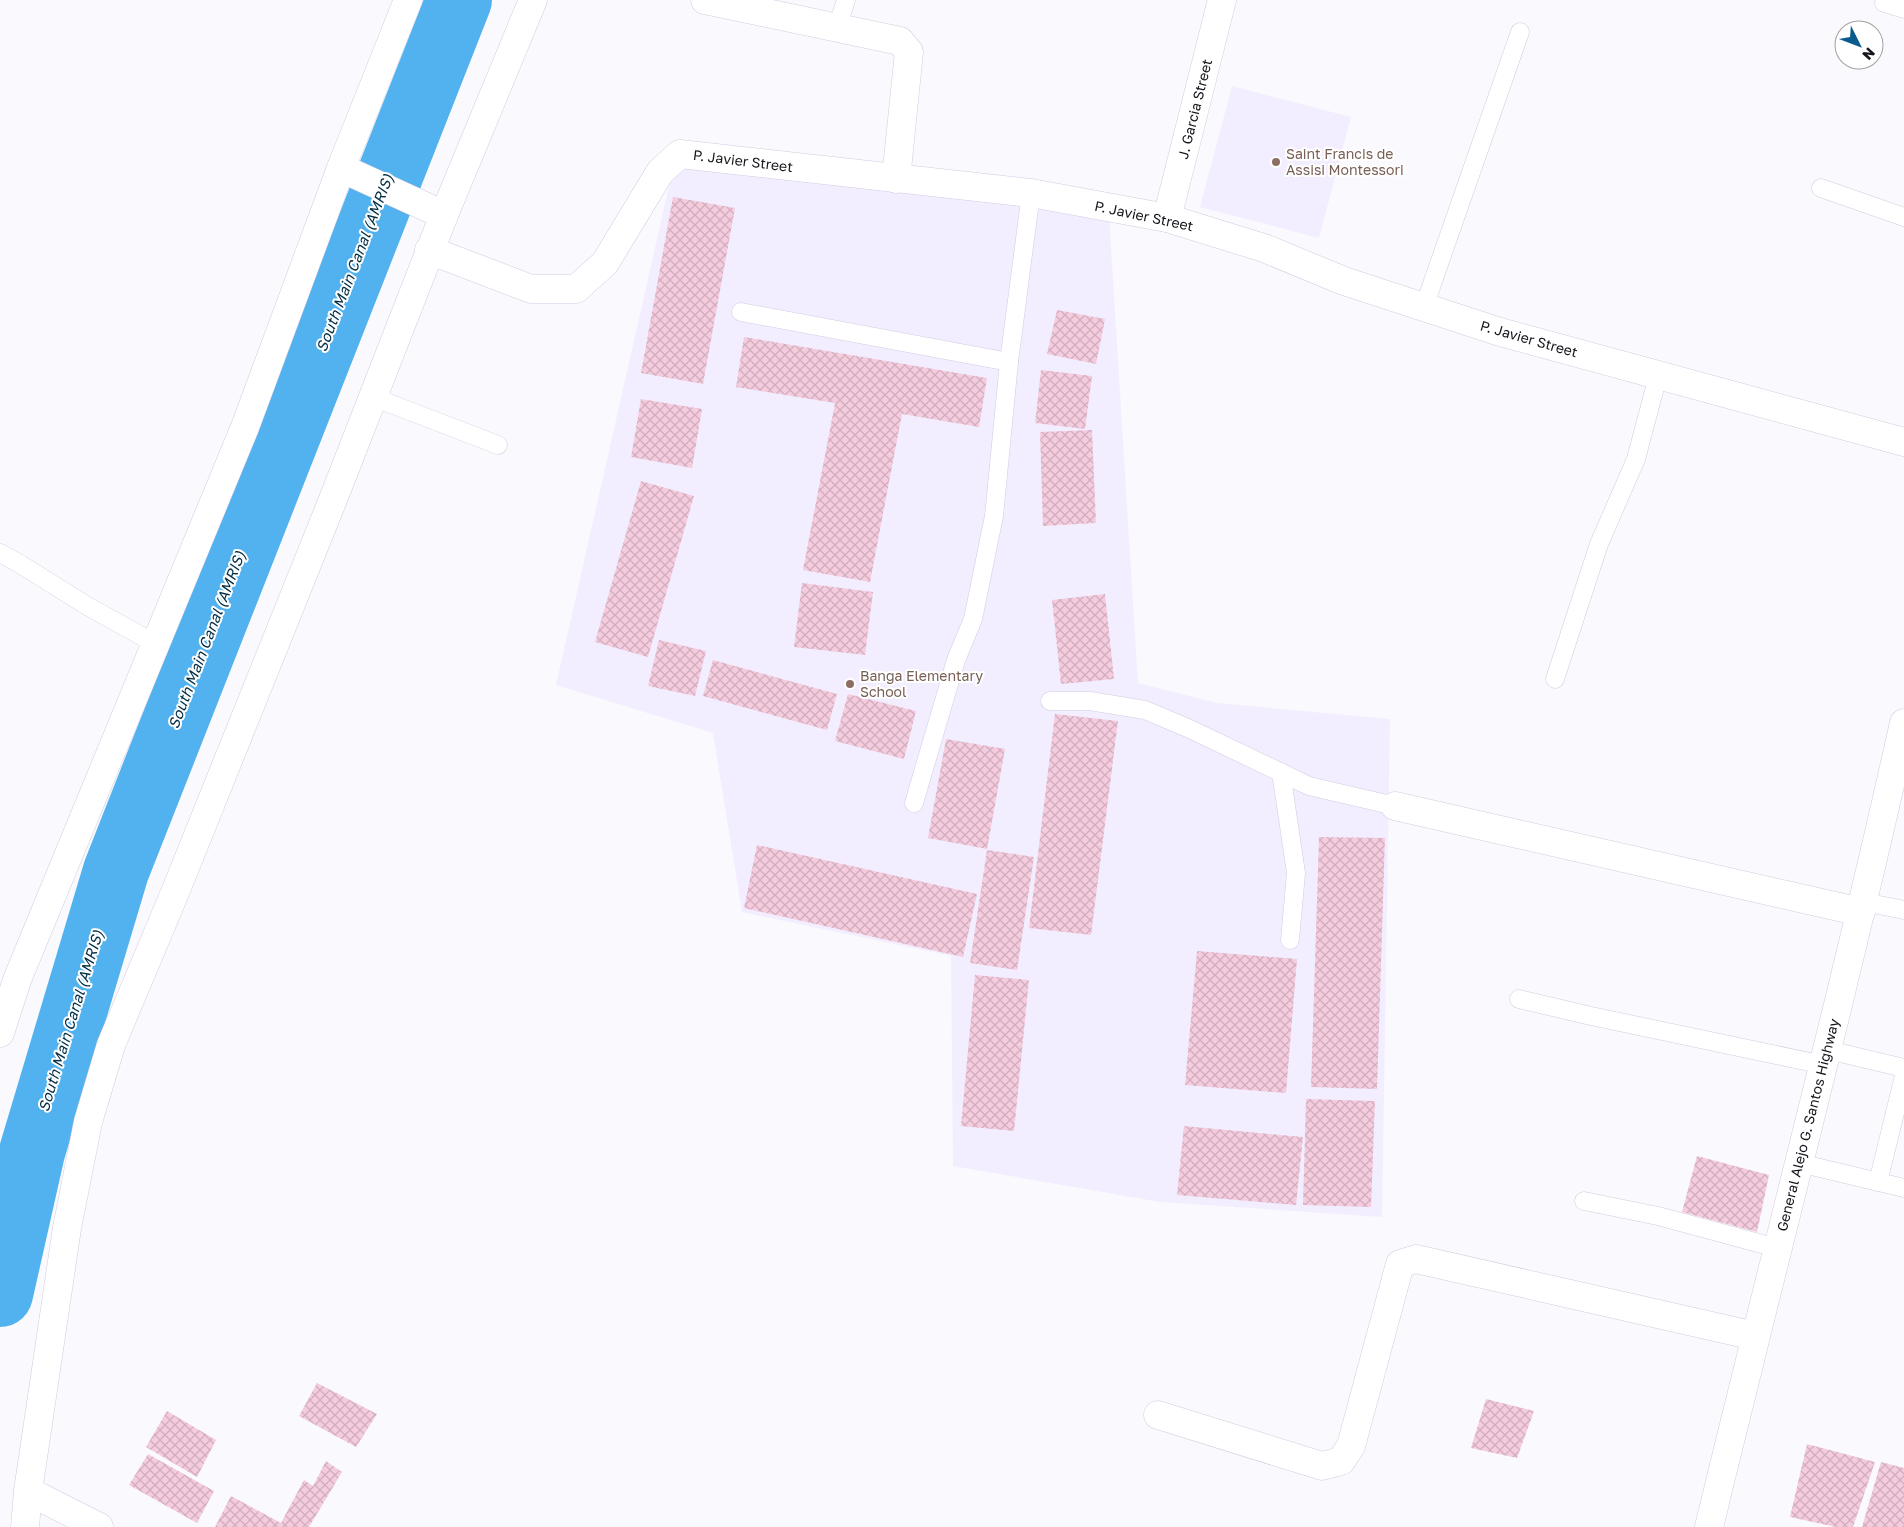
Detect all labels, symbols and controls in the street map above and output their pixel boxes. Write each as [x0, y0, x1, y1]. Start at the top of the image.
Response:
north arrow [1834, 20, 1884, 70]
text: N [1859, 44, 1879, 64]
street label: J. Garcia Street [1174, 57, 1215, 161]
place label: Saint Francis de Assisi Montessori [1286, 145, 1404, 178]
street label: P. Javier Street [692, 146, 794, 175]
marker: Saint Francis de Assisi Montessori [1270, 156, 1282, 168]
water label: South Main Canal (AMRIS) [312, 171, 396, 354]
street label: P. Javier Street [1093, 197, 1195, 234]
street label: P. Javier Street [1479, 317, 1580, 361]
water label: South Main Canal (AMRIS) [164, 548, 248, 731]
place label: Banga Elementary School [860, 667, 983, 700]
marker: Banga Elementary School [844, 678, 856, 690]
water label: South Main Canal (AMRIS) [34, 928, 106, 1114]
street label: General Alejo G. Santos Highway [1773, 1017, 1842, 1233]

